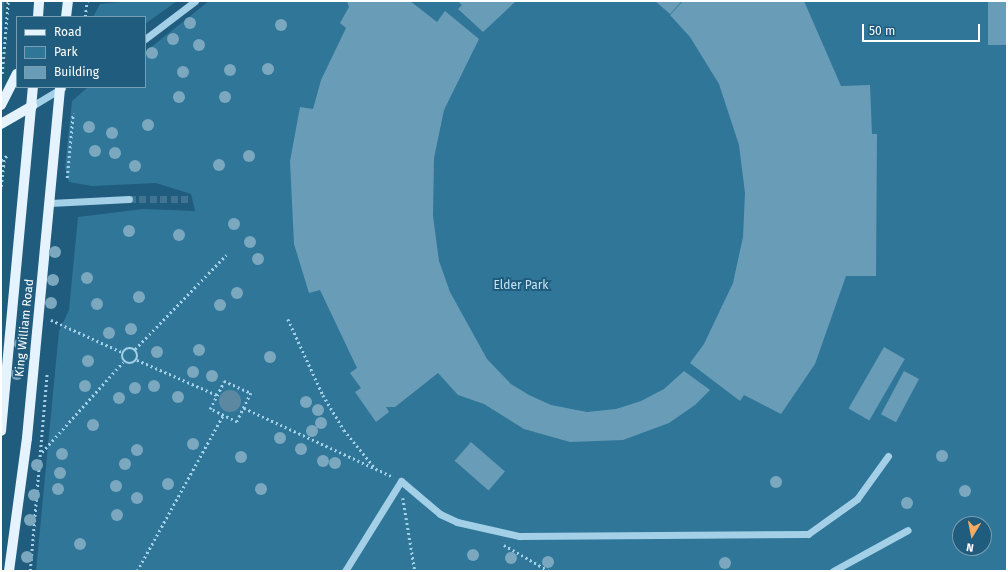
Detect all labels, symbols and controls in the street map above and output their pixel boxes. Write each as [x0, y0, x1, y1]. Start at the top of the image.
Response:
legend [16, 16, 146, 88]
scale bar [864, 16, 982, 42]
text: 50 m [869, 24, 895, 38]
text: Road [54, 25, 82, 39]
text: Park [54, 45, 78, 59]
text: Building [54, 65, 99, 79]
street label: King William Road [13, 278, 37, 378]
park label: Elder Park [494, 279, 548, 293]
north arrow [952, 516, 992, 556]
text: N [965, 540, 975, 554]

